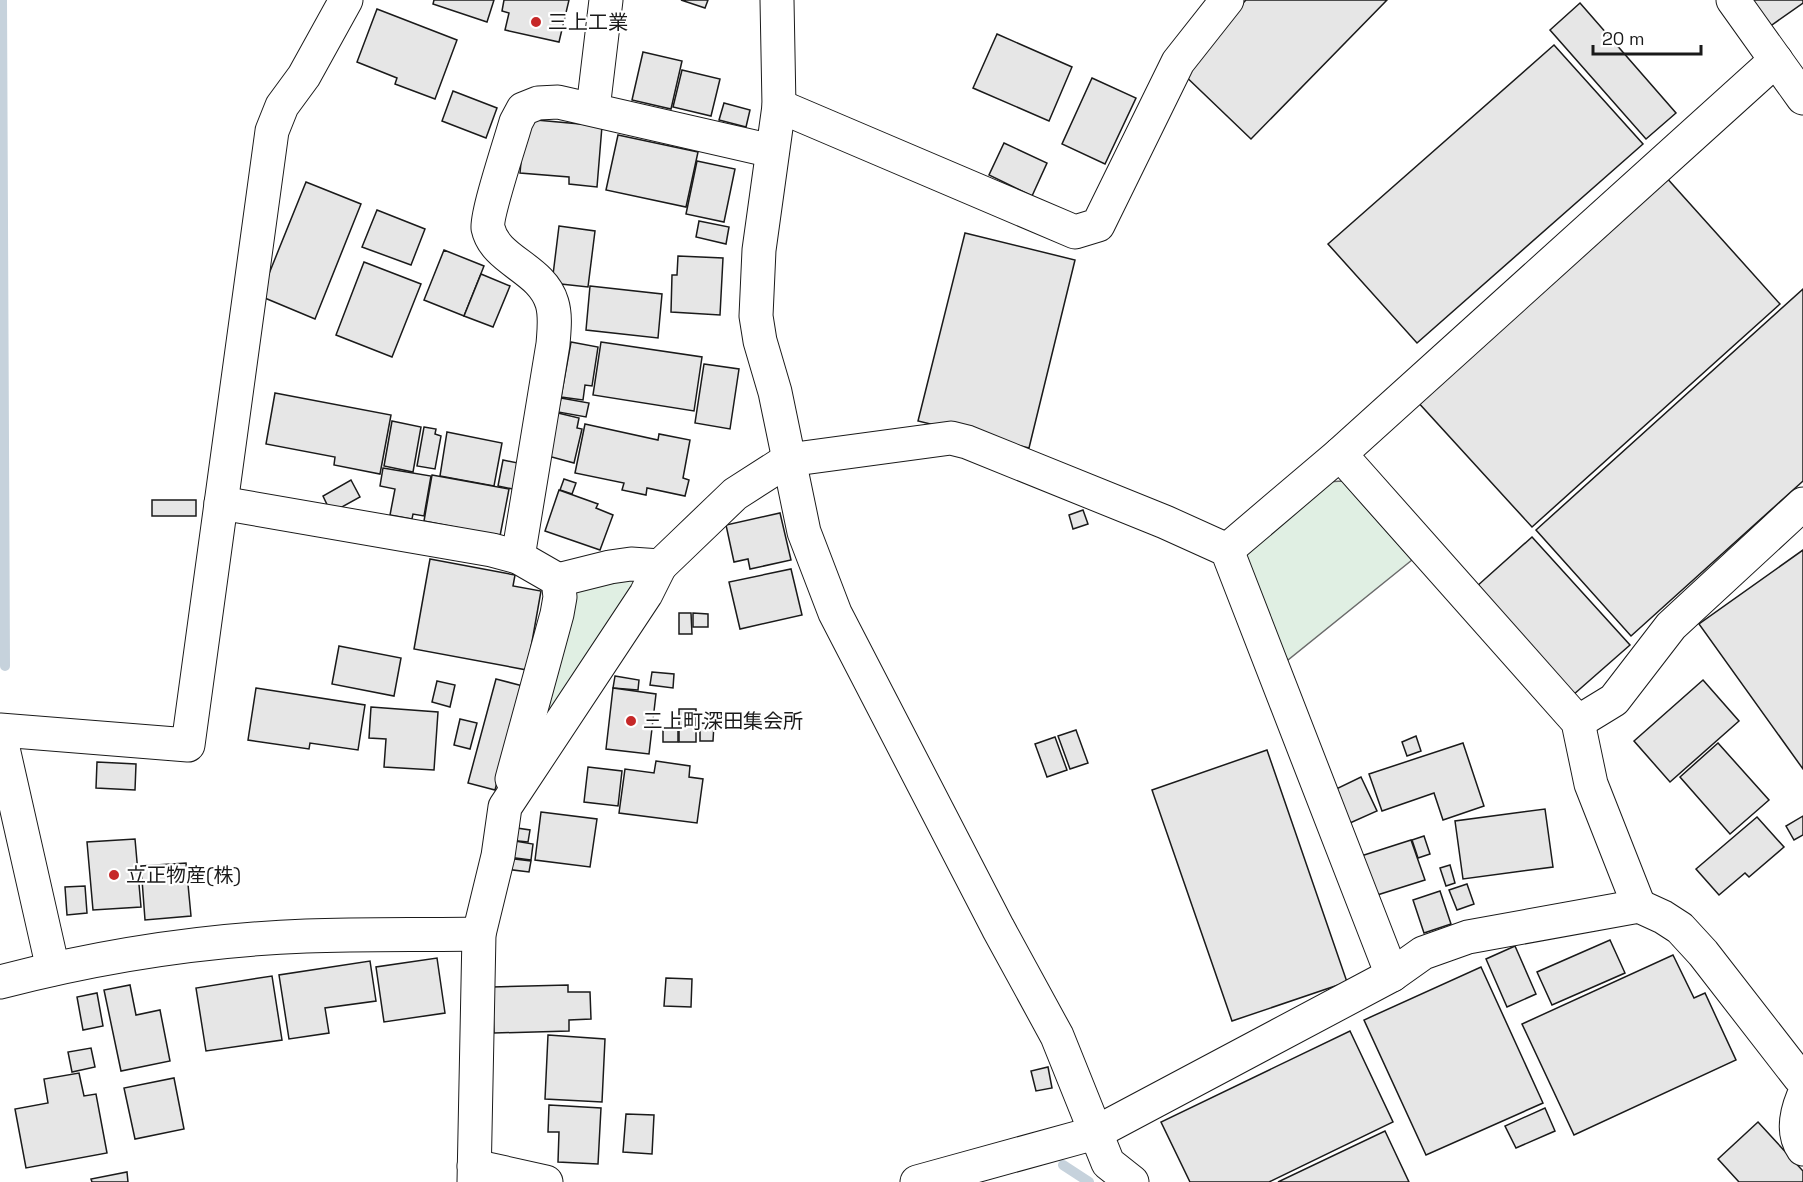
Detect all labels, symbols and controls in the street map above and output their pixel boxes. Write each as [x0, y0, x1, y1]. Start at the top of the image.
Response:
place label: 三上工業 [548, 9, 628, 35]
marker: 三上工業 [529, 15, 543, 29]
scale bar [1593, 18, 1701, 56]
text: 20 m [1602, 27, 1645, 50]
place label: 三上町深田集会所 [643, 708, 803, 734]
marker: 三上町深田集会所 [624, 714, 638, 728]
place label: 立正物産(株) [126, 862, 241, 888]
marker: 立正物産(株) [107, 868, 121, 882]

